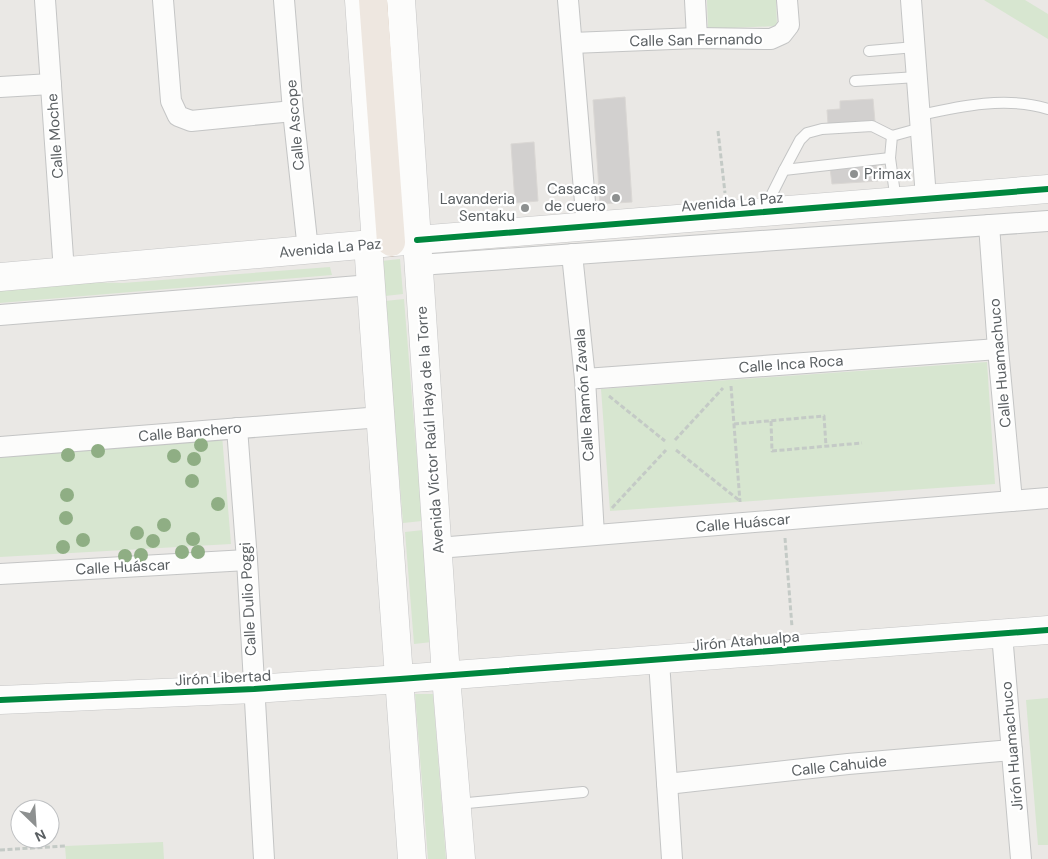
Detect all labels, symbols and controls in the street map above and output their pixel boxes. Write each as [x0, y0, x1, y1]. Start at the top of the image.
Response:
street label: Calle San Fernando [629, 29, 763, 51]
street label: Calle Ascope [281, 79, 309, 171]
street label: Calle Moche [42, 93, 68, 179]
place label: Primax [864, 164, 911, 184]
marker: Primax [848, 168, 860, 180]
place label: Casacas de cuero [544, 179, 606, 216]
street label: Avenida La Paz [680, 188, 784, 216]
place label: Lavanderia Sentaku [440, 189, 515, 226]
marker: Casacas de cuero [610, 192, 622, 204]
marker: Lavanderia Sentaku [519, 202, 531, 214]
street label: Avenida La Paz [278, 234, 382, 262]
street label: Calle Huamachuco [984, 297, 1016, 429]
street label: Avenida Víctor Raúl Haya de la Torre [411, 305, 449, 555]
street label: Calle Ramón Zavala [569, 328, 599, 462]
street label: Calle Inca Roca [738, 350, 844, 378]
street label: Calle Banchero [137, 418, 243, 446]
street label: Calle Huáscar [695, 509, 792, 537]
street label: Calle Dulio Poggi [235, 542, 261, 656]
street label: Calle Huáscar [75, 555, 171, 579]
street label: Jirón Atahualpa [692, 626, 800, 656]
street label: Jirón Libertad [174, 665, 272, 691]
street label: Jirón Huamachuco [996, 680, 1028, 811]
street label: Calle Cahuide [790, 751, 888, 781]
north arrow [10, 799, 60, 849]
text: N [32, 825, 49, 846]

